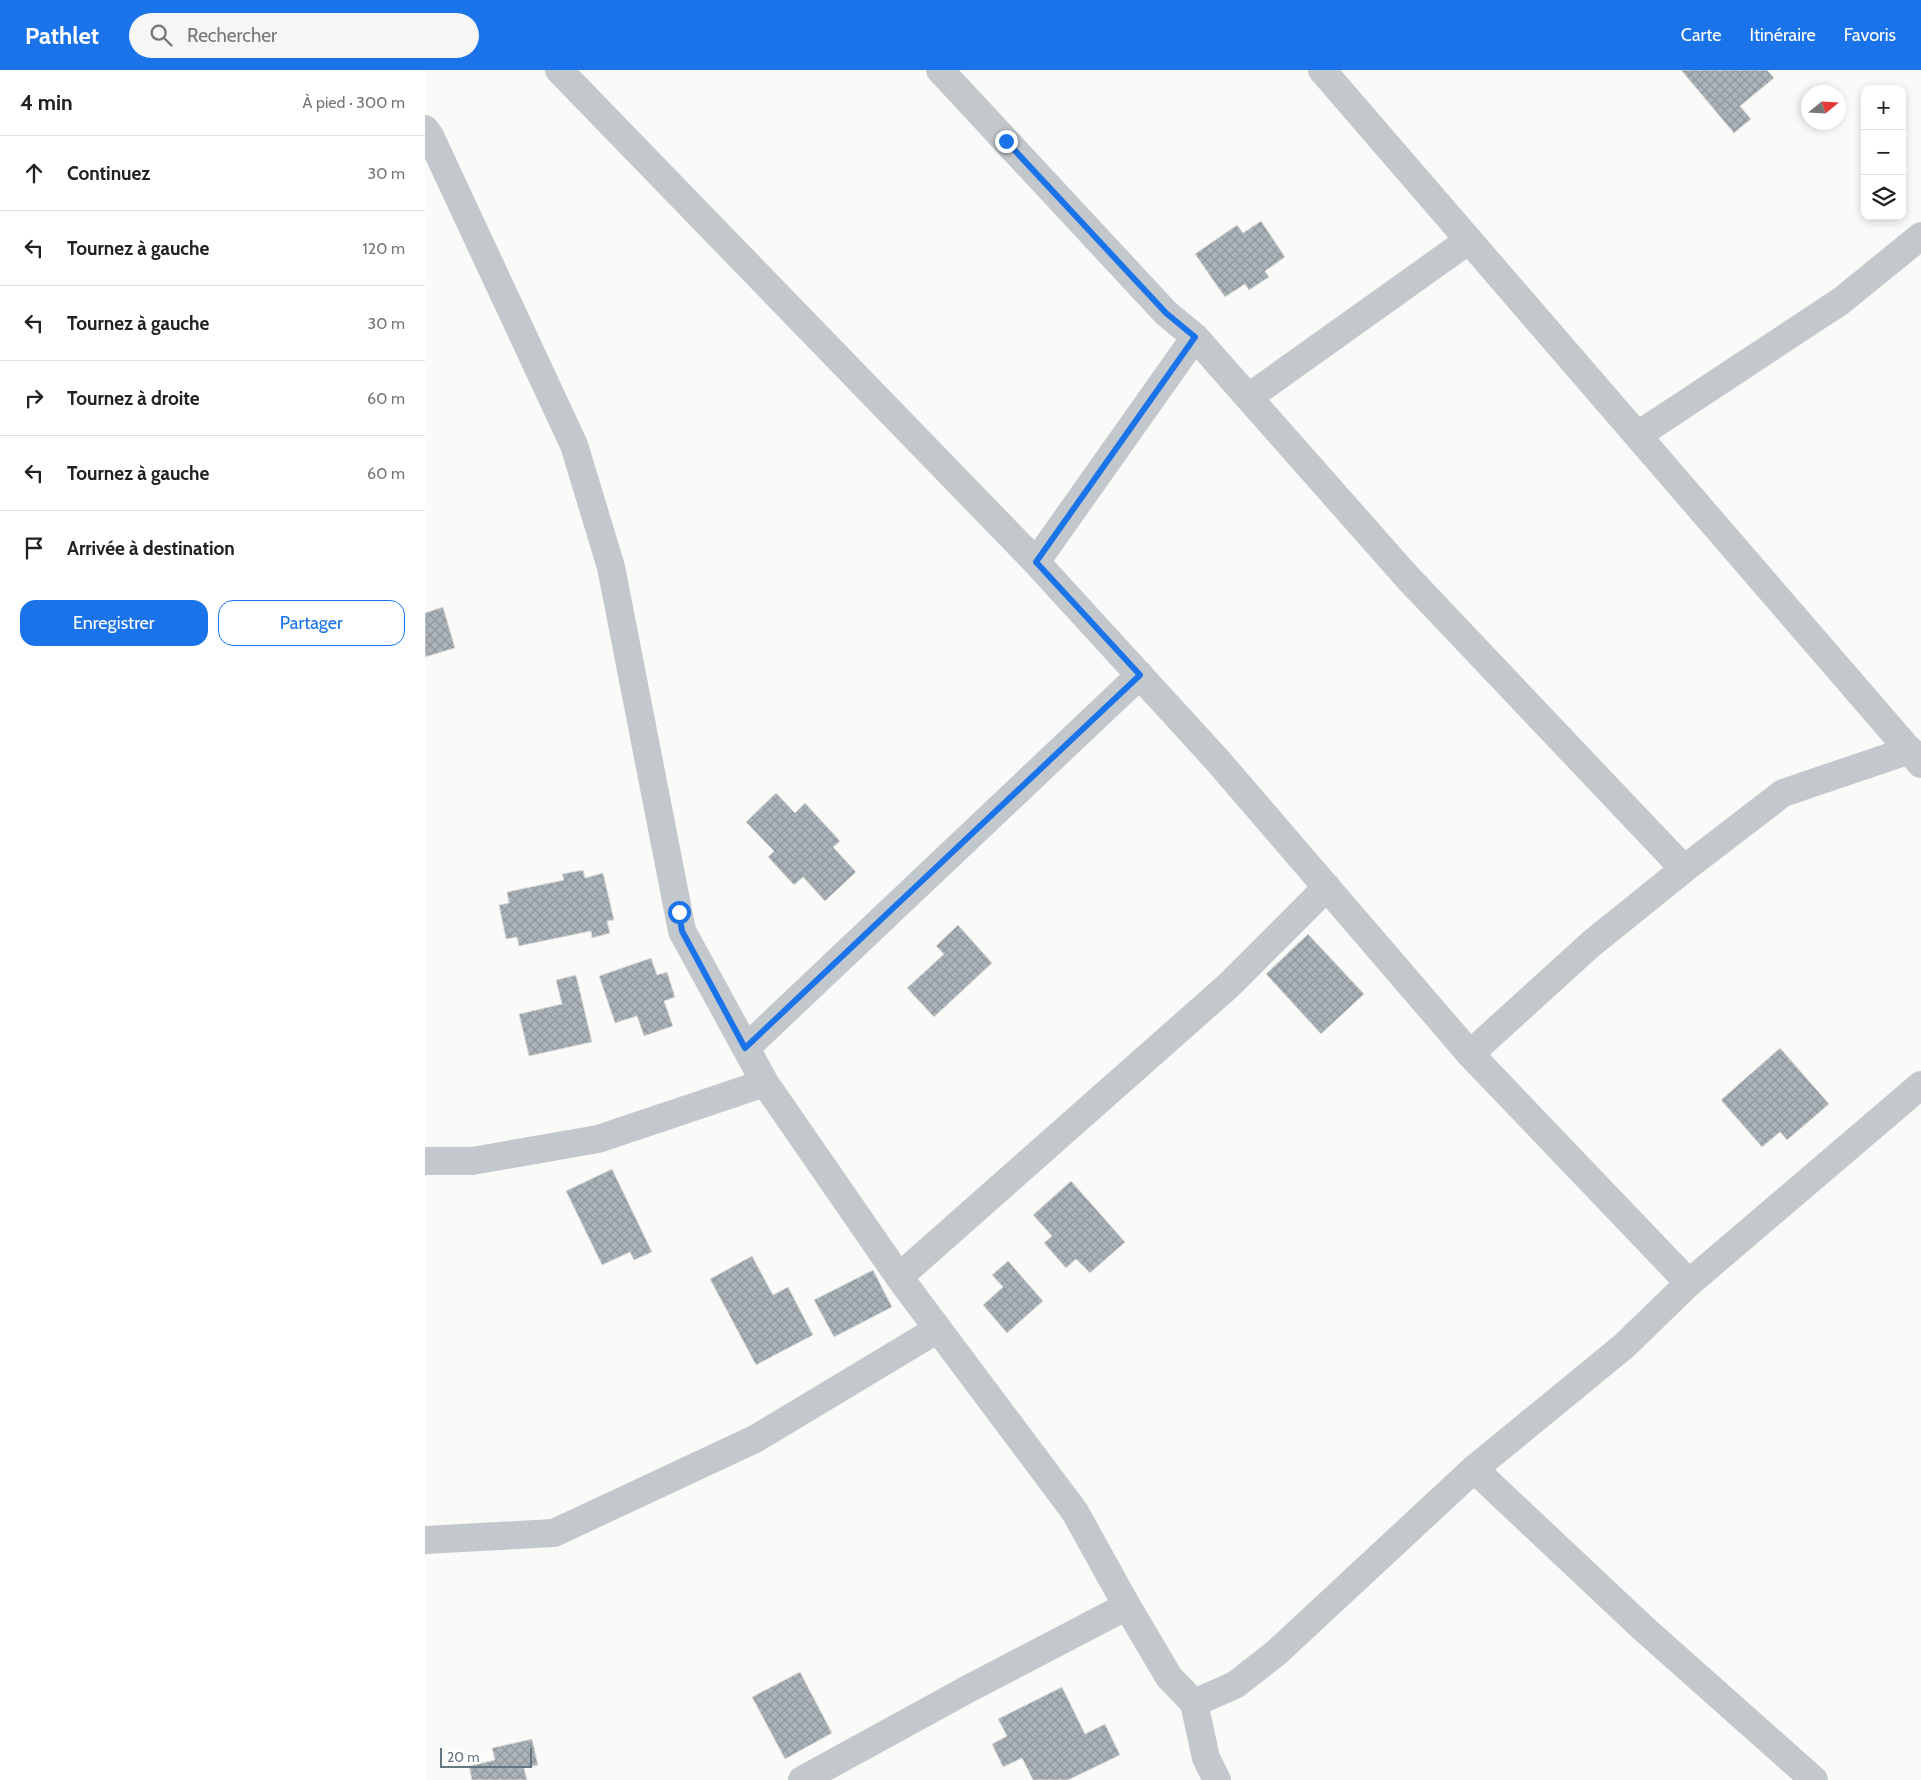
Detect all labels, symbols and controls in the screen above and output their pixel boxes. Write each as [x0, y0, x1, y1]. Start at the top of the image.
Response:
search box [129, 13, 479, 58]
text: Pathlet [25, 21, 99, 50]
icon: search [147, 21, 175, 49]
text: Rechercher [187, 24, 277, 47]
text: Carte [1681, 24, 1721, 46]
text: Itinéraire [1749, 24, 1816, 46]
text: Favoris [1844, 24, 1896, 46]
north arrow [1801, 85, 1846, 130]
map controls [1861, 85, 1906, 220]
button: + [1861, 85, 1906, 130]
text: 4 min [20, 90, 73, 115]
text: À pied · 300 m [303, 93, 405, 112]
route end [995, 130, 1018, 153]
button: − [1861, 130, 1906, 175]
icon: ahead [20, 159, 48, 187]
text: Continuez [67, 162, 150, 185]
text: 30 m [368, 164, 405, 183]
button: layers [1861, 175, 1906, 220]
icon: left [20, 234, 48, 262]
text: Tournez à gauche [67, 237, 209, 260]
text: 120 m [363, 239, 405, 258]
icon: left [20, 309, 48, 337]
text: Tournez à gauche [67, 312, 209, 335]
text: 30 m [368, 314, 405, 333]
icon: right [20, 384, 48, 412]
text: Tournez à droite [67, 387, 200, 410]
text: 60 m [367, 389, 405, 408]
icon: left [20, 459, 48, 487]
text: Tournez à gauche [67, 462, 209, 485]
text: 60 m [367, 464, 405, 483]
icon: arrive [20, 534, 48, 562]
text: Arrivée à destination [67, 537, 235, 560]
button: Enregistrer [20, 600, 208, 646]
button: Partager [218, 600, 405, 646]
route start [668, 901, 691, 924]
scale bar [440, 1745, 533, 1768]
text: 20 m [447, 1748, 480, 1766]

